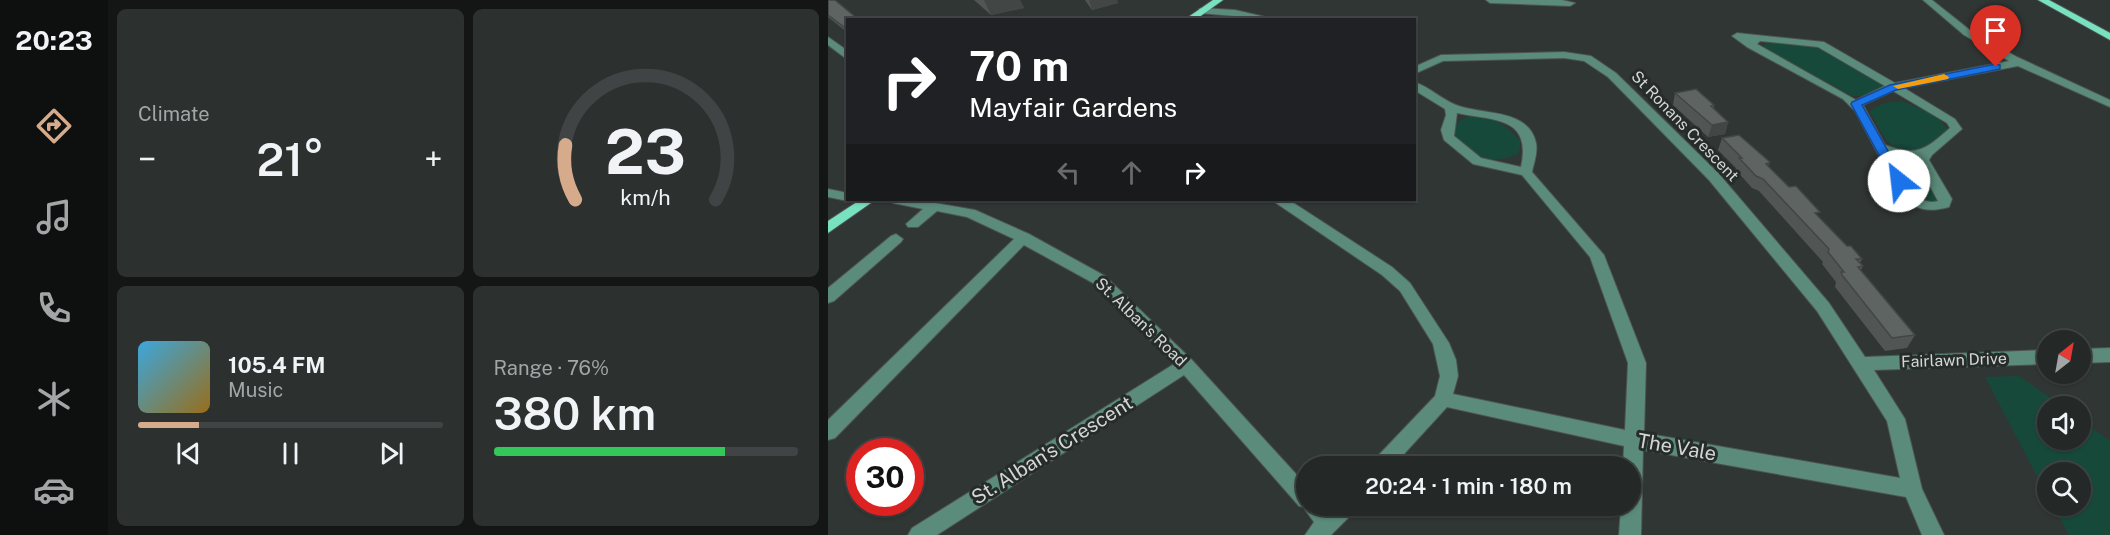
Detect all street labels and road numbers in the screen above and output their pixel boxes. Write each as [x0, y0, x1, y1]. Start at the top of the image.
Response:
street label: St Ronans Crescent [1627, 67, 1743, 185]
street label: St. Alban's Road [1091, 274, 1191, 370]
street label: Fairlawn Drive [1901, 349, 2007, 371]
street label: St. Alban's Crescent [967, 391, 1137, 509]
street label: The Vale [1636, 428, 1718, 466]

